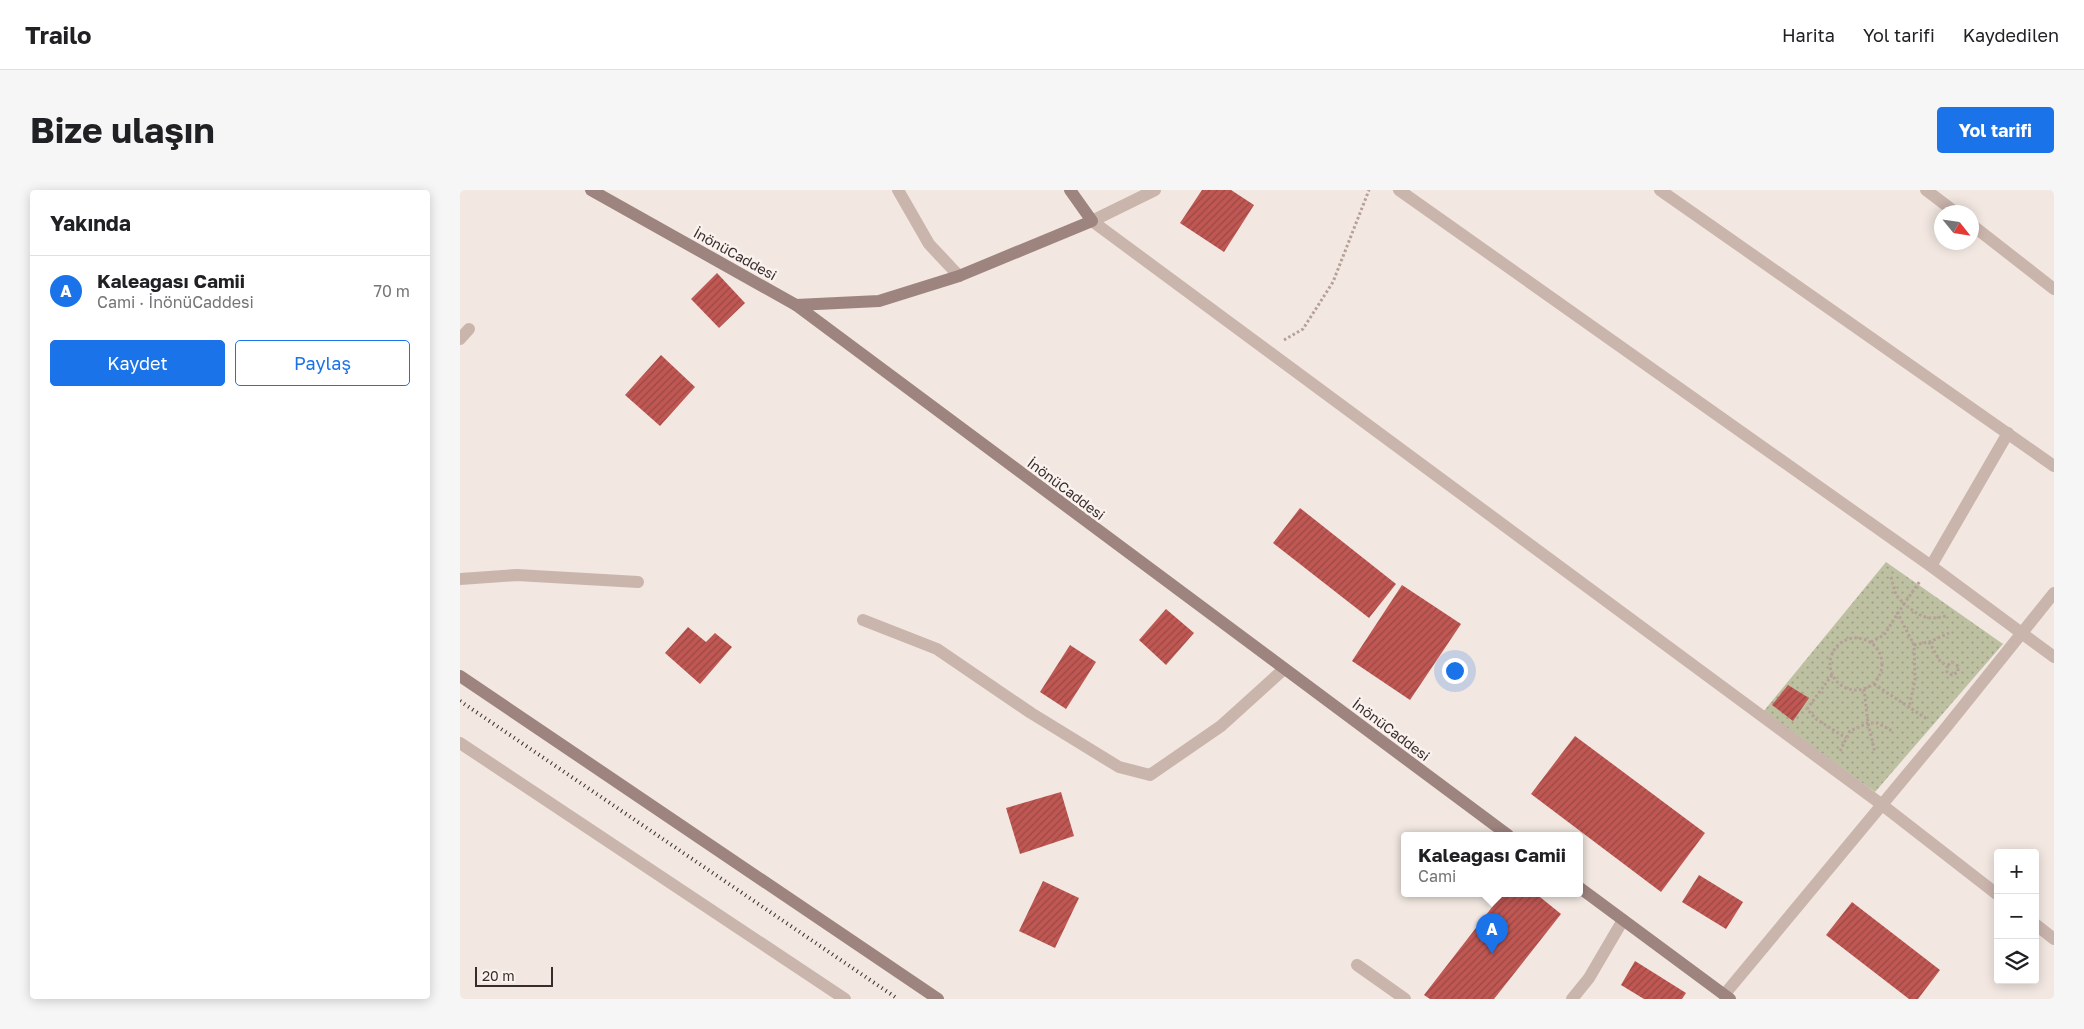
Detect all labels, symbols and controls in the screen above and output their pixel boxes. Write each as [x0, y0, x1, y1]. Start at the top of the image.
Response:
text: Trailo [25, 20, 91, 49]
text: Harita [1782, 24, 1835, 46]
text: Yol tarifi [1863, 24, 1935, 46]
text: Kaydedilen [1963, 24, 2059, 46]
button: Yol tarifi [1937, 107, 2054, 153]
text: Bize ulaşın [30, 109, 215, 151]
north arrow [1934, 205, 1979, 250]
text: Yakında [50, 210, 131, 236]
street label: İnönüCaddesi [691, 224, 780, 283]
text: Kaleağası Camii [97, 269, 245, 292]
text: A [60, 281, 72, 301]
text: 70 m [373, 281, 410, 301]
text: Cami · İnönüCaddesi [97, 292, 254, 312]
button: Kaydet [50, 340, 225, 386]
button: Paylaş [235, 340, 410, 386]
street label: İnönüCaddesi [1024, 454, 1108, 523]
your location [1442, 658, 1468, 684]
street label: İnönüCaddesi [1349, 695, 1433, 764]
popup [1401, 832, 1583, 897]
text: Kaleağası Camii [1418, 843, 1566, 866]
map controls [1994, 849, 2039, 984]
button: + [1994, 849, 2039, 894]
text: Cami [1418, 866, 1456, 886]
button: − [1994, 894, 2039, 939]
pin: A [1476, 913, 1508, 954]
button: layers [1994, 939, 2039, 984]
scale bar [475, 964, 552, 987]
text: 20 m [482, 967, 515, 984]

